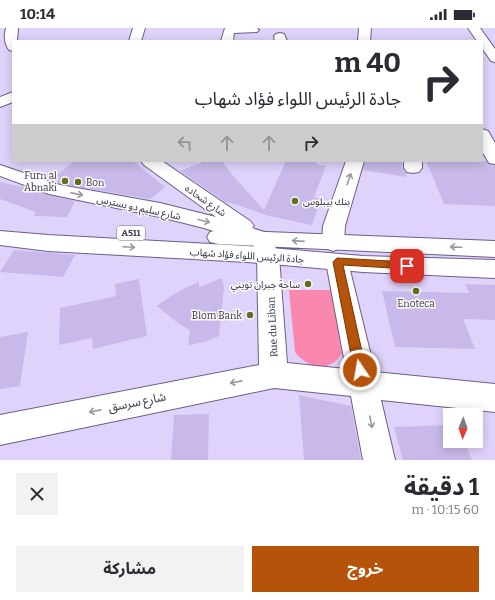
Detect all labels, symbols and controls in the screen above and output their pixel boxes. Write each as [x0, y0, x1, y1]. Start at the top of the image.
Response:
text: 10:14 [20, 5, 55, 23]
text: 40 m [334, 46, 401, 79]
icon: right [415, 56, 467, 108]
text: جادة الرئيس اللواء فؤاد شهاب [195, 88, 401, 110]
icon: left [174, 132, 196, 154]
icon: ahead [216, 132, 238, 154]
icon: ahead [258, 132, 280, 154]
icon: right [300, 132, 322, 154]
place label: Furn al Abnaki [24, 170, 57, 194]
one-way arrow [346, 172, 353, 185]
marker: Furn al Abnaki [60, 176, 70, 186]
marker: Bon [73, 177, 83, 187]
place label: Bon [86, 177, 105, 189]
street label: شارع شحاده [182, 182, 228, 220]
one-way arrow [70, 191, 83, 199]
street label: شارع سليم دو بسترس [95, 193, 182, 224]
marker: بنك بيبلوس [290, 196, 300, 206]
place label: بنك بيبلوس [303, 196, 350, 208]
one-way arrow [197, 218, 210, 225]
road number: A511 [117, 226, 145, 240]
one-way arrow [292, 238, 305, 245]
one-way arrow [122, 244, 135, 251]
one-way arrow [450, 244, 463, 251]
street label: جادة الرئيس اللواء فؤاد شهاب [189, 246, 305, 266]
pin [390, 249, 424, 283]
icon: arrive [396, 255, 418, 277]
place label: ساحة جبران تويني [231, 279, 300, 292]
marker: ساحة جبران تويني [303, 279, 313, 289]
marker: Enoteca [411, 286, 421, 296]
street label: Rue du Liban [265, 296, 281, 357]
place label: Enoteca [397, 298, 435, 310]
place label: Blom Bank [192, 310, 242, 322]
marker: Blom Bank [245, 310, 255, 320]
position arrow [339, 349, 381, 391]
one-way arrow [230, 379, 243, 387]
street label: شارع سرسق [107, 390, 168, 416]
one-way arrow [88, 407, 101, 415]
north arrow [443, 408, 483, 448]
map controls [443, 408, 483, 448]
one-way arrow [368, 415, 376, 428]
button: close [16, 473, 58, 515]
text: 1 دقيقة [404, 473, 479, 501]
text: 60 m · 10:15 [412, 502, 479, 517]
button: مشاركة [16, 546, 244, 592]
button: خروج [252, 546, 479, 592]

